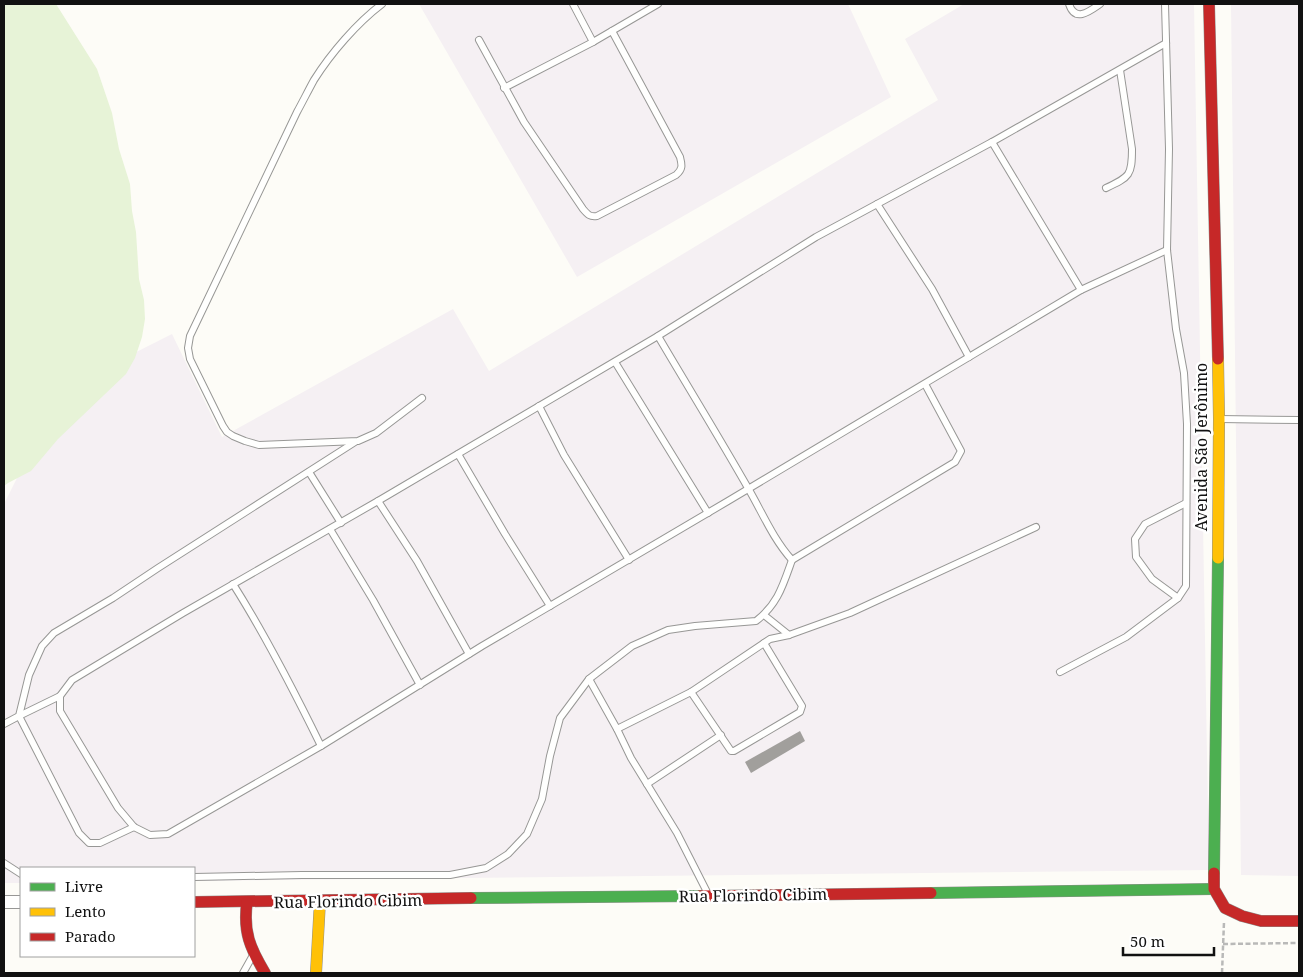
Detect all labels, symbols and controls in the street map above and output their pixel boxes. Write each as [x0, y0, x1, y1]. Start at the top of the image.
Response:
street label: Avenida São Jerônimo [1190, 363, 1212, 531]
legend [20, 867, 195, 957]
text: Livre [65, 876, 103, 896]
street label: Rua Florindo Cibim [678, 883, 828, 907]
street label: Rua Florindo Cibim [273, 889, 423, 913]
text: Lento [65, 901, 106, 921]
scale bar [1123, 924, 1214, 956]
text: Parado [65, 926, 116, 946]
text: 50 m [1130, 931, 1165, 951]

